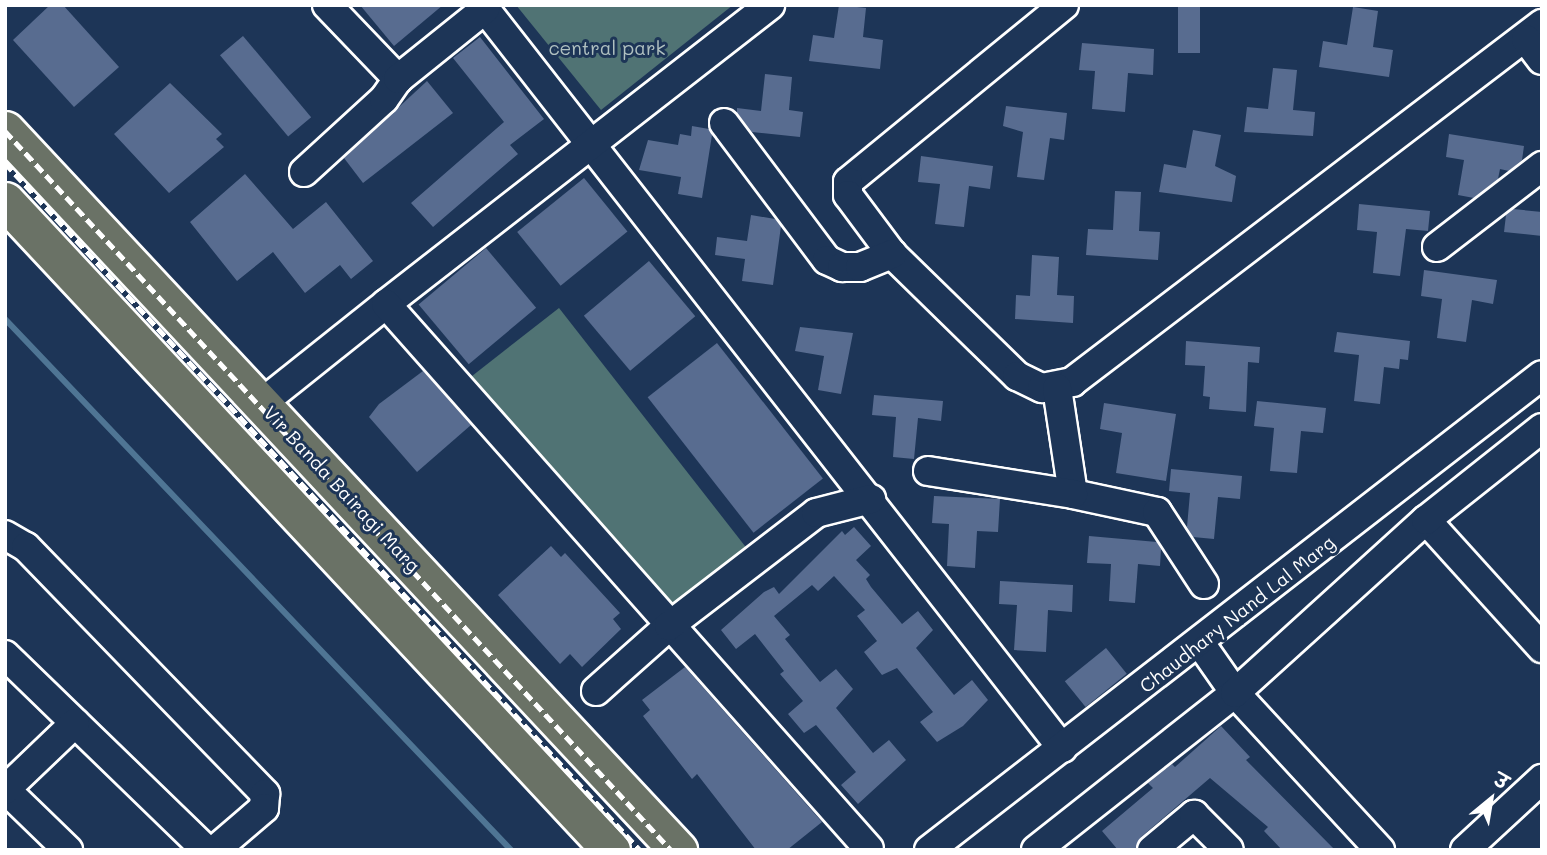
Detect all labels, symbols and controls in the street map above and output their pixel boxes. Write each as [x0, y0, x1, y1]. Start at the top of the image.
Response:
park label: central park [548, 37, 666, 59]
street label: Vir Banda Bairagi Marg [259, 401, 425, 577]
street label: Chaudhary Nand Lal Marg [1135, 531, 1339, 697]
north arrow [1456, 764, 1526, 834]
text: उ [1490, 766, 1513, 794]

